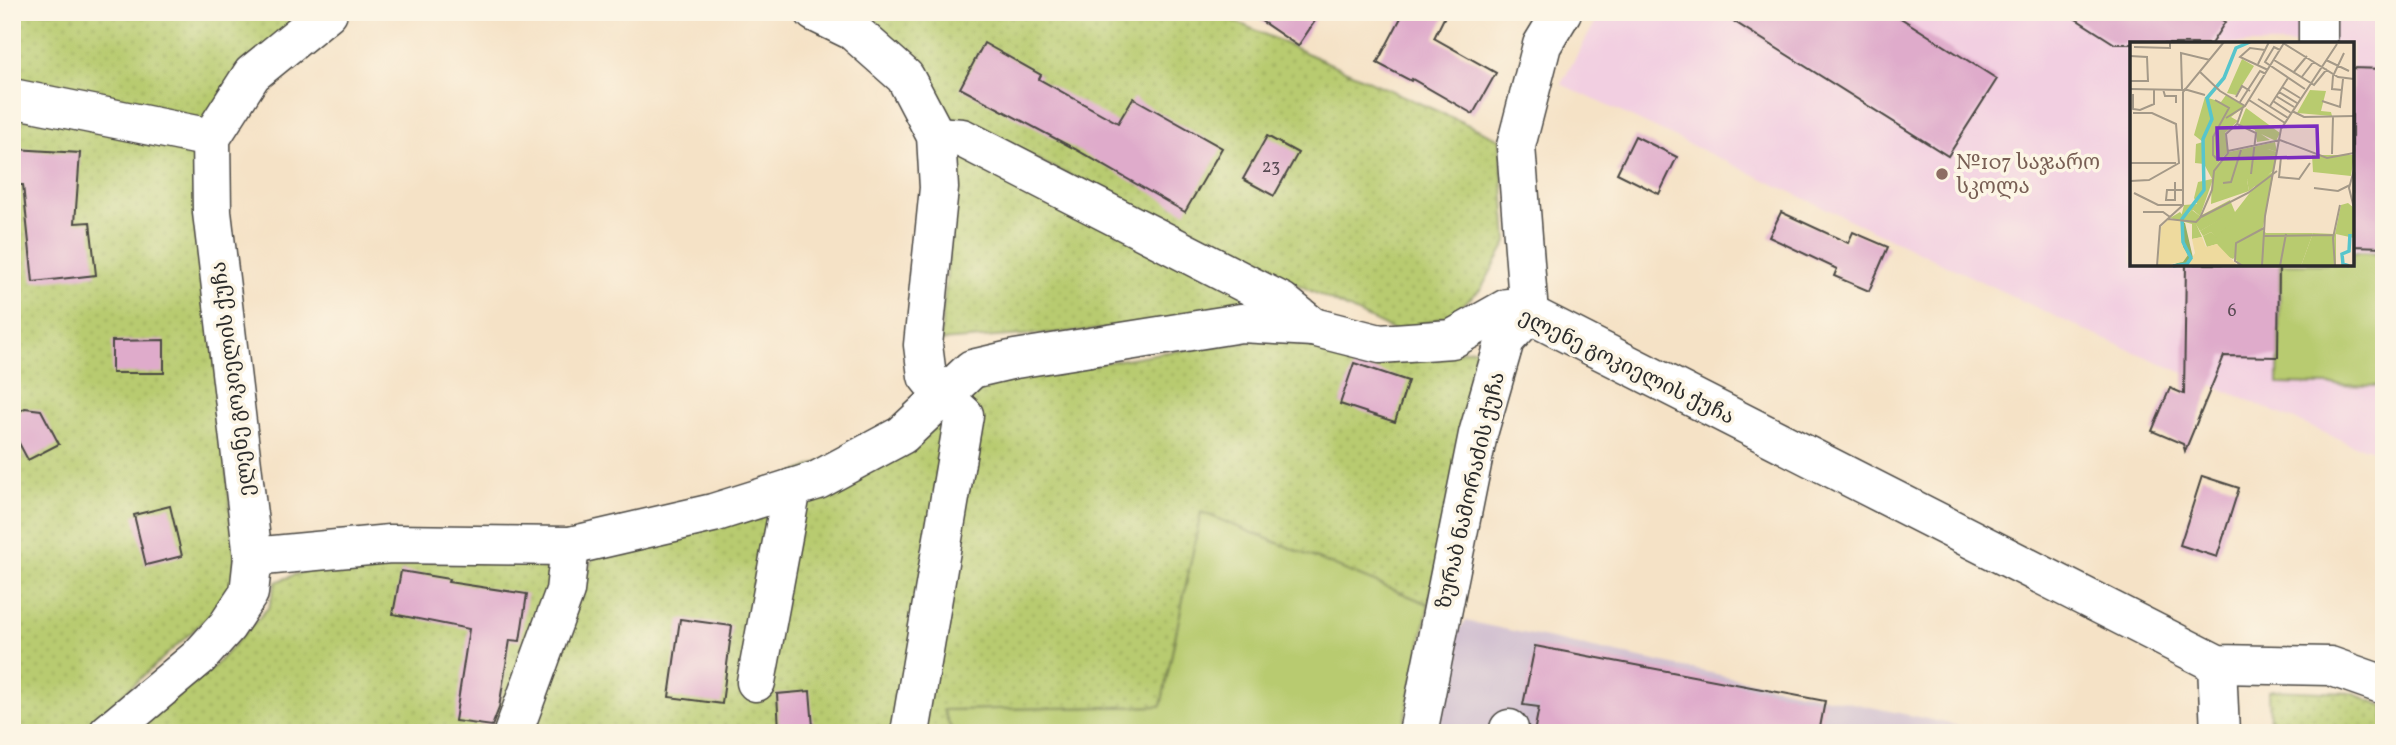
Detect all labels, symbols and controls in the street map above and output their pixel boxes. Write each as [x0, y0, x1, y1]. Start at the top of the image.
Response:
inset map [2130, 42, 2354, 266]
place label: №107 საჯარო სკოლა [1956, 149, 2100, 202]
house number: 23 [1262, 155, 1280, 180]
marker: №107 საჯარო სკოლა [1934, 166, 1950, 182]
street label: ელენე გოკიელის ქუჩა [205, 260, 262, 498]
house number: 6 [2227, 299, 2237, 324]
street label: ელენე გოკიელის ქუჩა [1514, 302, 1739, 432]
street label: ზურაბ ნამორაძის ქუჩა [1430, 369, 1513, 611]

